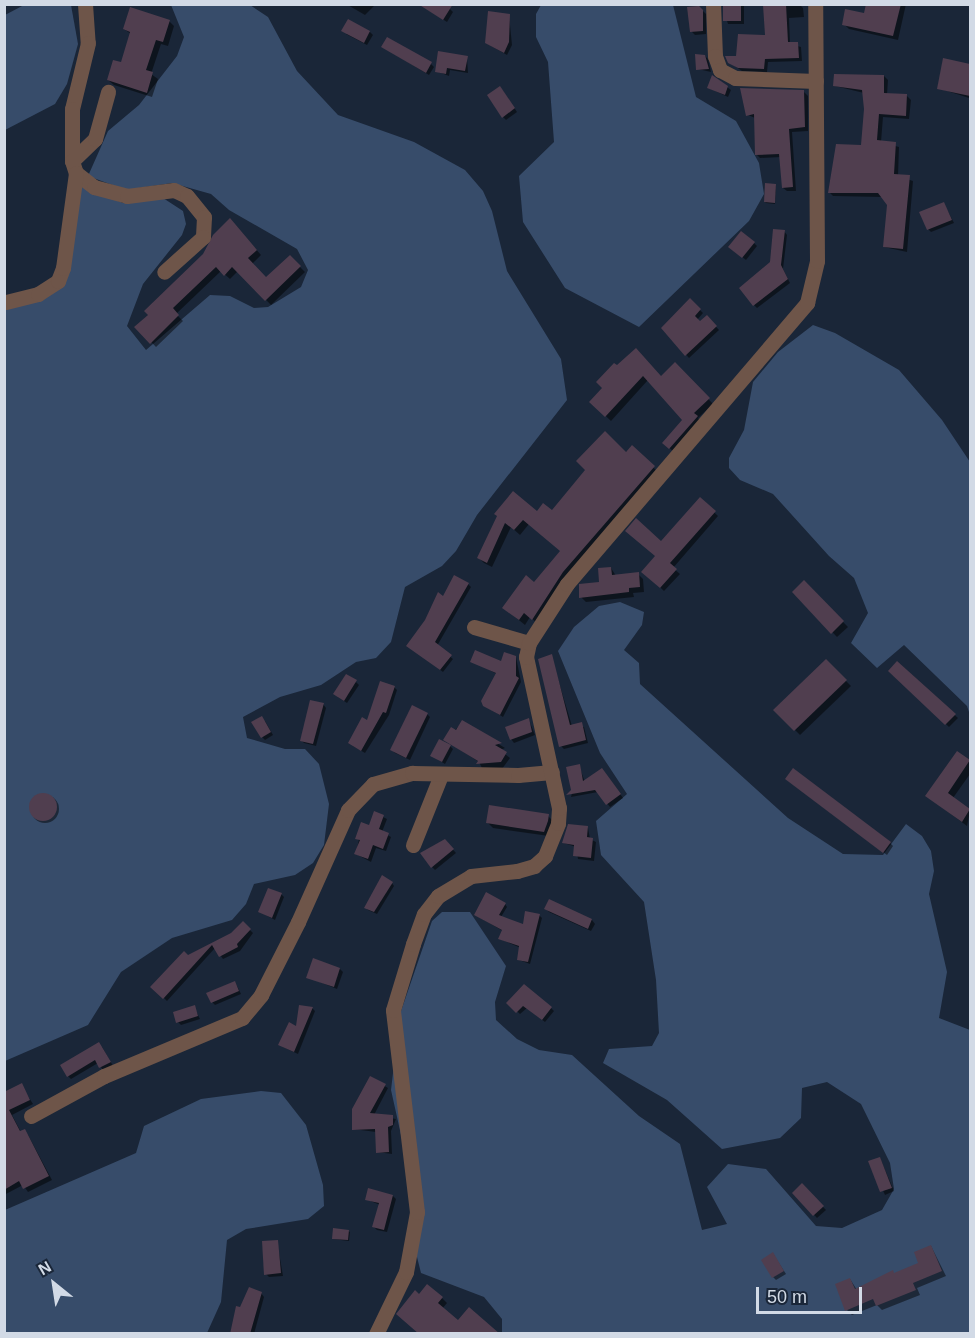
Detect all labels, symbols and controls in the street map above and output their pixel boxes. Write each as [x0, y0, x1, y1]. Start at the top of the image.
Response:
north arrow [24, 1254, 84, 1314]
text: N [35, 1258, 54, 1278]
scale bar [759, 1275, 866, 1313]
text: 50 m [767, 1287, 807, 1307]

